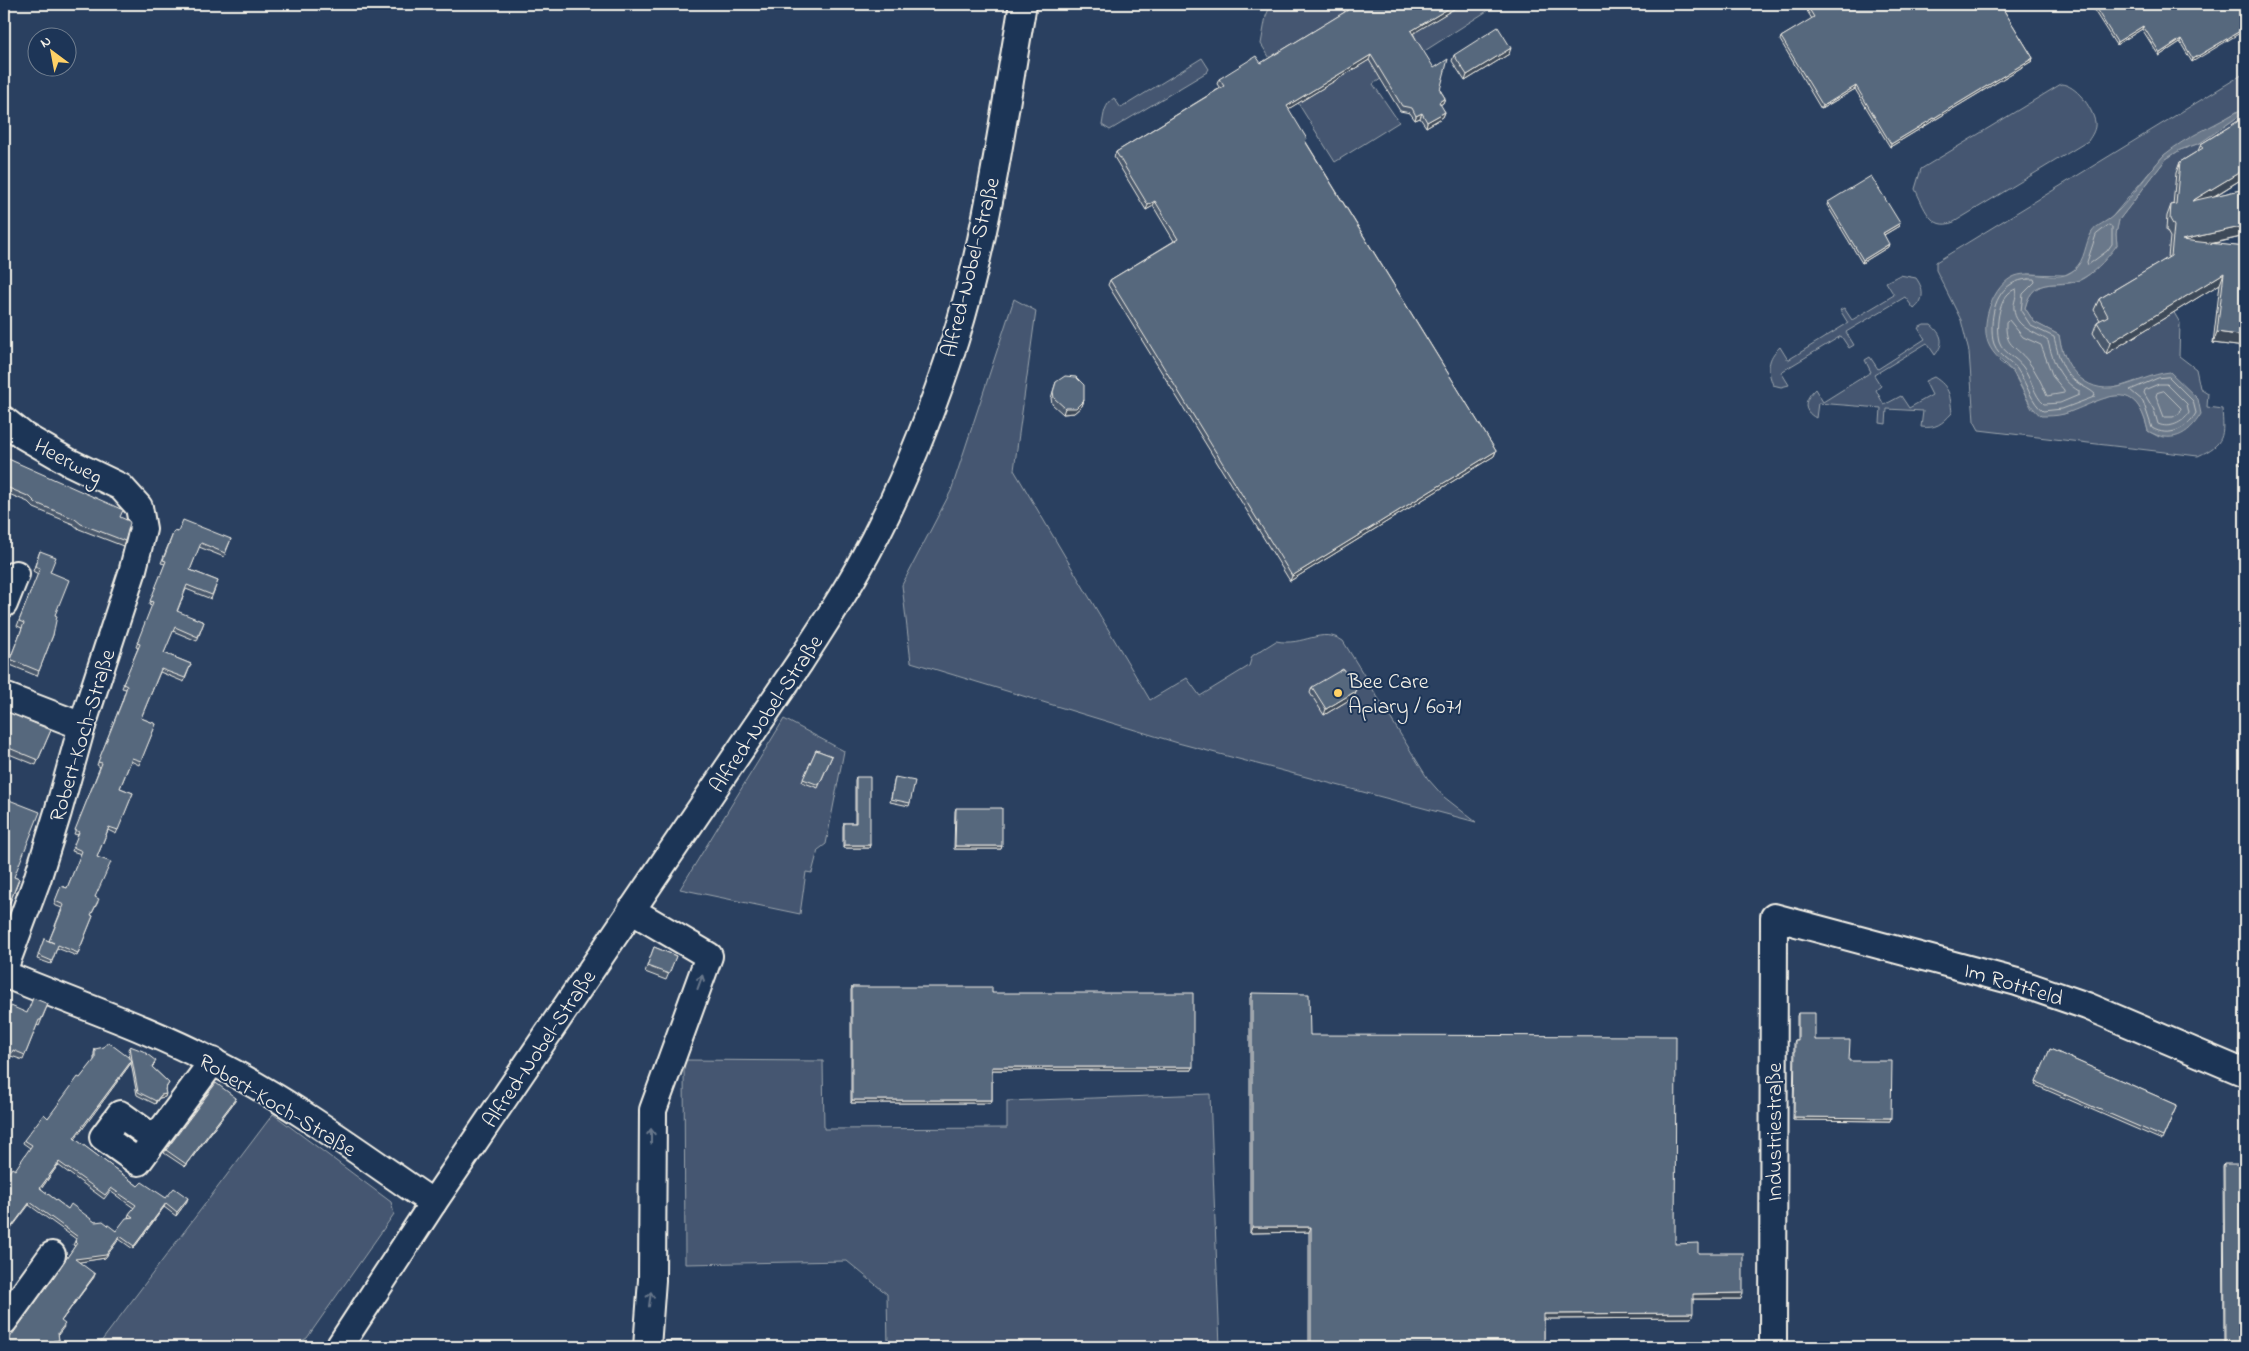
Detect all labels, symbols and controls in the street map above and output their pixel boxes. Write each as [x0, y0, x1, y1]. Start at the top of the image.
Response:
north arrow [28, 28, 78, 78]
text: N [36, 31, 55, 54]
street label: Alfred-Nobel-Straße [934, 174, 1010, 361]
street label: Heerweg [27, 431, 108, 495]
street label: Alfred-Nobel-Straße [703, 629, 832, 800]
street label: Robert-Koch-Straße [42, 645, 125, 826]
place label: Bee Care Apiary / 6071 [1347, 667, 1461, 725]
marker: Bee Care Apiary / 6071 [1332, 687, 1344, 699]
street label: Im Rottfeld [1960, 956, 2067, 1016]
street label: Alfred-Nobel-Straße [476, 964, 605, 1135]
one-way arrow [696, 975, 705, 991]
street label: Robert-Koch-Straße [191, 1047, 362, 1166]
street label: Industriestraße [1760, 1062, 1792, 1201]
one-way arrow [646, 1129, 656, 1145]
one-way arrow [645, 1291, 655, 1307]

